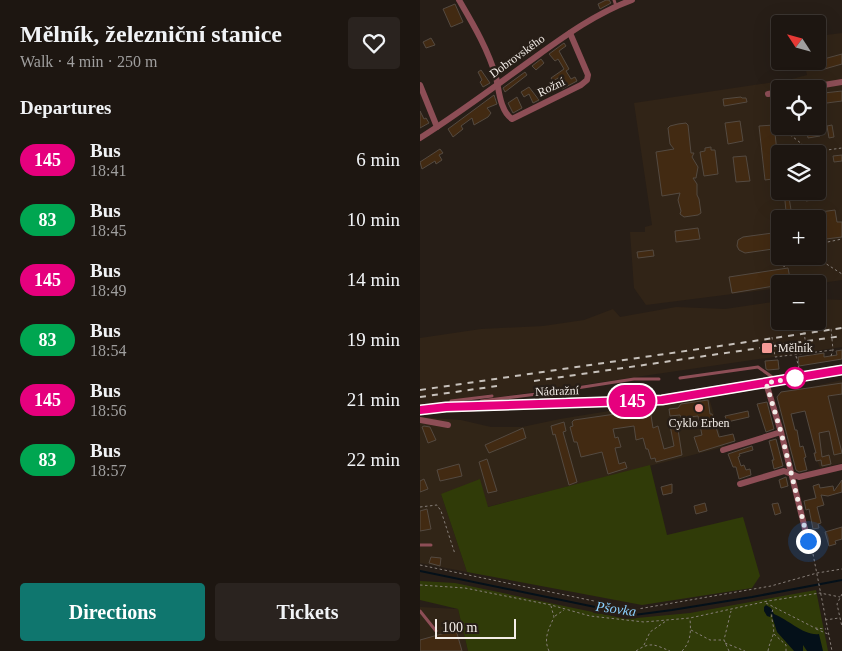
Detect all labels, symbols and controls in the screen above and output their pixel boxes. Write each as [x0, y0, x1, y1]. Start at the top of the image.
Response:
north arrow [771, 15, 826, 70]
map controls [771, 15, 826, 330]
button: heart [348, 17, 400, 69]
text: Mělník, železniční stanice [20, 21, 282, 47]
street label: Dobrovského [487, 31, 547, 81]
text: Walk · 4 min · 250 m [20, 53, 157, 70]
street label: Rožní [535, 74, 568, 100]
button: locate [771, 80, 826, 135]
text: Departures [20, 97, 111, 118]
text: Bus [90, 140, 121, 161]
button: layers [771, 145, 826, 200]
text: 6 min [356, 149, 400, 170]
text: 145 [34, 150, 61, 170]
text: 18:41 [90, 162, 126, 179]
text: Bus [90, 200, 121, 221]
text: 10 min [347, 209, 400, 230]
text: 83 [39, 210, 57, 230]
button: + [771, 210, 826, 265]
text: 18:45 [90, 222, 126, 239]
text: Bus [90, 260, 121, 281]
text: 14 min [347, 269, 400, 290]
text: 145 [34, 270, 61, 290]
button: − [771, 275, 826, 330]
text: 18:49 [90, 282, 126, 299]
text: Bus [90, 320, 121, 341]
text: 19 min [347, 329, 400, 350]
text: 83 [39, 330, 57, 350]
marker: Mělník [760, 341, 774, 355]
place label: Mělník [778, 341, 813, 355]
text: 18:54 [90, 342, 126, 359]
unlabelled marker [784, 367, 806, 389]
text: Bus [90, 380, 121, 401]
street label: Nádražní [535, 383, 580, 399]
line badge: 145 [603, 385, 661, 417]
text: 21 min [347, 389, 400, 410]
text: 145 [34, 390, 61, 410]
text: 145 [619, 391, 646, 411]
text: 18:56 [90, 402, 126, 419]
marker: Cyklo Erben [693, 402, 705, 414]
place label: Cyklo Erben [669, 416, 730, 430]
text: Bus [90, 440, 121, 461]
text: 22 min [347, 449, 400, 470]
text: 83 [39, 450, 57, 470]
text: 18:57 [90, 462, 126, 479]
your location [796, 529, 821, 554]
button: Directions [20, 583, 205, 641]
button: Tickets [215, 583, 400, 641]
water label: Pšovka [594, 599, 637, 619]
scale bar [435, 616, 516, 639]
text: 100 m [442, 620, 477, 635]

